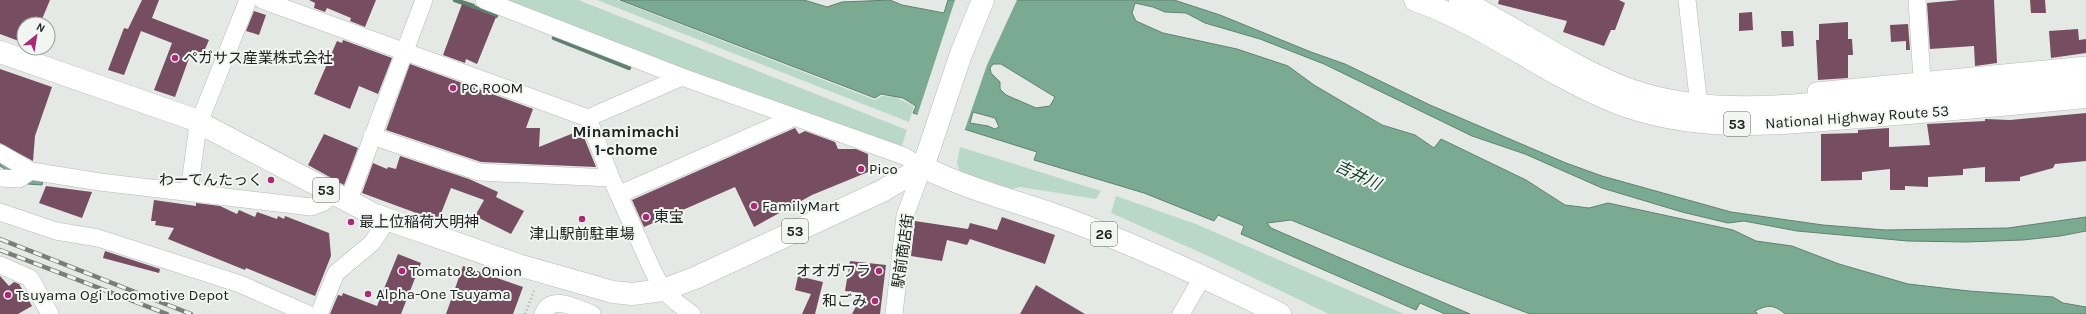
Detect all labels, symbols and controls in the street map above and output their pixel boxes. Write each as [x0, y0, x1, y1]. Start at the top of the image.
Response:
north arrow [16, 16, 56, 56]
text: N [34, 20, 47, 35]
place label: ペガサス産業株式会社 [183, 49, 333, 67]
marker: ペガサス産業株式会社 [170, 53, 180, 63]
place label: PC ROOM [461, 79, 523, 97]
marker: PC ROOM [448, 83, 458, 93]
street label: National Highway Route 53 [1764, 102, 1950, 132]
road number: 53 [1724, 112, 1750, 136]
district label: Minamimachi 1-chome [572, 122, 680, 159]
water label: 吉井川 [1332, 156, 1386, 195]
place label: Pico [869, 160, 898, 178]
marker: Pico [856, 164, 866, 174]
place label: わーてんたっく [159, 171, 263, 189]
marker: わーてんたっく [266, 175, 276, 185]
road number: 53 [313, 178, 339, 202]
place label: FamilyMart [762, 197, 840, 215]
marker: FamilyMart [749, 201, 759, 211]
place label: 東宝 [654, 208, 684, 226]
marker: 東宝 [641, 212, 651, 222]
place label: 最上位稲荷大明神 [359, 213, 479, 231]
street label: 駅前商店街 [889, 213, 917, 289]
marker: 津山駅前駐車場 [577, 214, 587, 224]
marker: 最上位稲荷大明神 [346, 217, 356, 227]
road number: 53 [782, 219, 808, 243]
road number: 26 [1091, 222, 1117, 246]
place label: 津山駅前駐車場 [529, 225, 635, 243]
place label: Tomato & Onion [410, 262, 522, 280]
place label: オオガワラ [796, 262, 871, 280]
marker: Tomato & Onion [397, 266, 407, 276]
marker: オオガワラ [874, 266, 884, 276]
place label: Alpha-One Tsuyama [376, 285, 511, 303]
place label: Tsuyama Ogi Locomotive Depot [16, 286, 229, 304]
marker: Alpha-One Tsuyama [363, 289, 373, 299]
marker: Tsuyama Ogi Locomotive Depot [3, 290, 13, 300]
place label: 和ごみ [822, 292, 867, 310]
marker: 和ごみ [870, 296, 880, 306]

